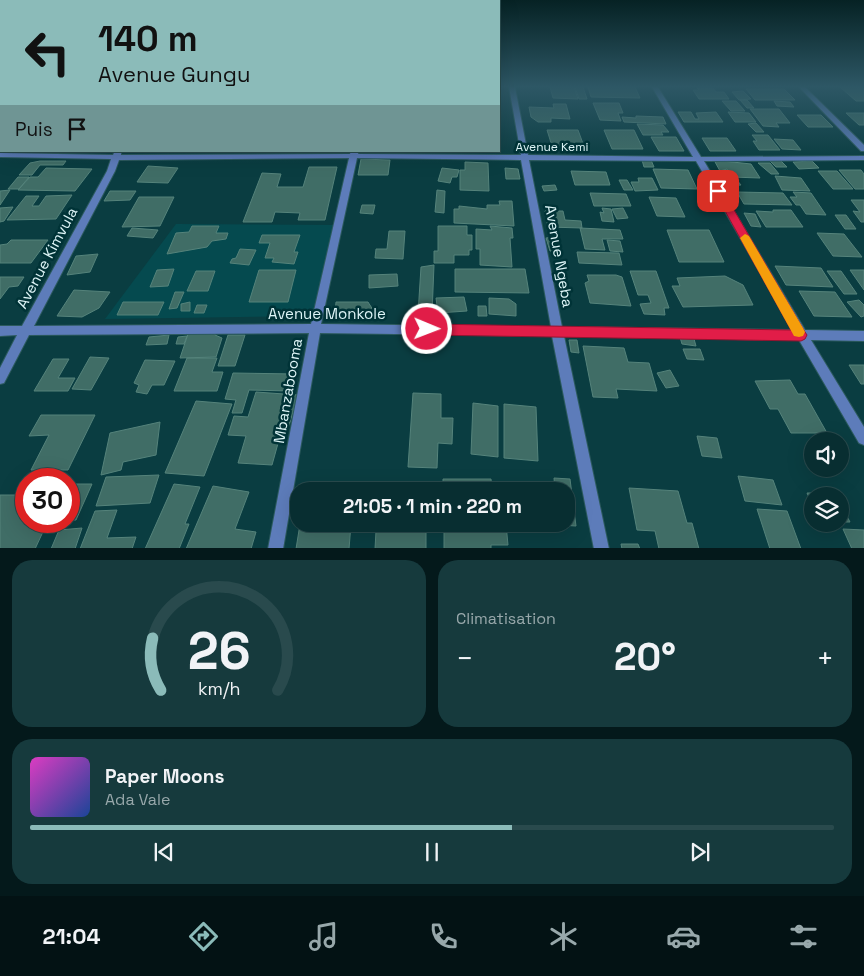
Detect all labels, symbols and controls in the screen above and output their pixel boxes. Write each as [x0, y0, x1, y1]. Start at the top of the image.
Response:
text: 140 m [98, 17, 198, 61]
icon: left [15, 20, 80, 85]
text: Avenue Gungu [98, 60, 250, 88]
icon: arrive [63, 115, 91, 143]
text: Puis [15, 117, 53, 142]
street label: Avenue Kemi [516, 139, 589, 155]
pin [697, 170, 739, 212]
icon: arrive [704, 177, 732, 205]
street label: Avenue Ngeba [541, 203, 578, 309]
street label: Avenue Kimvula [12, 204, 81, 312]
position arrow [400, 302, 452, 354]
street label: Avenue Monkole [268, 304, 386, 323]
street label: Mbanzabooma [269, 336, 306, 445]
map controls [804, 432, 849, 532]
button: sound [804, 432, 849, 477]
speed limit sign: 30 [15, 468, 80, 533]
button: layers [804, 487, 849, 532]
text: 21:05 · 1 min · 220 m [343, 494, 522, 519]
text: Climatisation [456, 608, 556, 629]
text: 26 [187, 618, 251, 684]
text: 20° [614, 633, 676, 681]
text: − [456, 640, 473, 676]
text: + [817, 640, 834, 676]
text: km/h [198, 677, 240, 700]
text: Paper Moons [105, 764, 224, 789]
text: Ada Vale [105, 789, 170, 810]
icon: previous [150, 838, 178, 866]
icon: pause [418, 838, 446, 866]
icon: next [686, 838, 714, 866]
icon: directions [186, 919, 221, 954]
icon: music [306, 919, 341, 954]
icon: phone [426, 919, 461, 954]
icon: climate [546, 919, 581, 954]
icon: car [666, 919, 701, 954]
icon: filters [786, 919, 821, 954]
text: 21:04 [43, 922, 100, 950]

